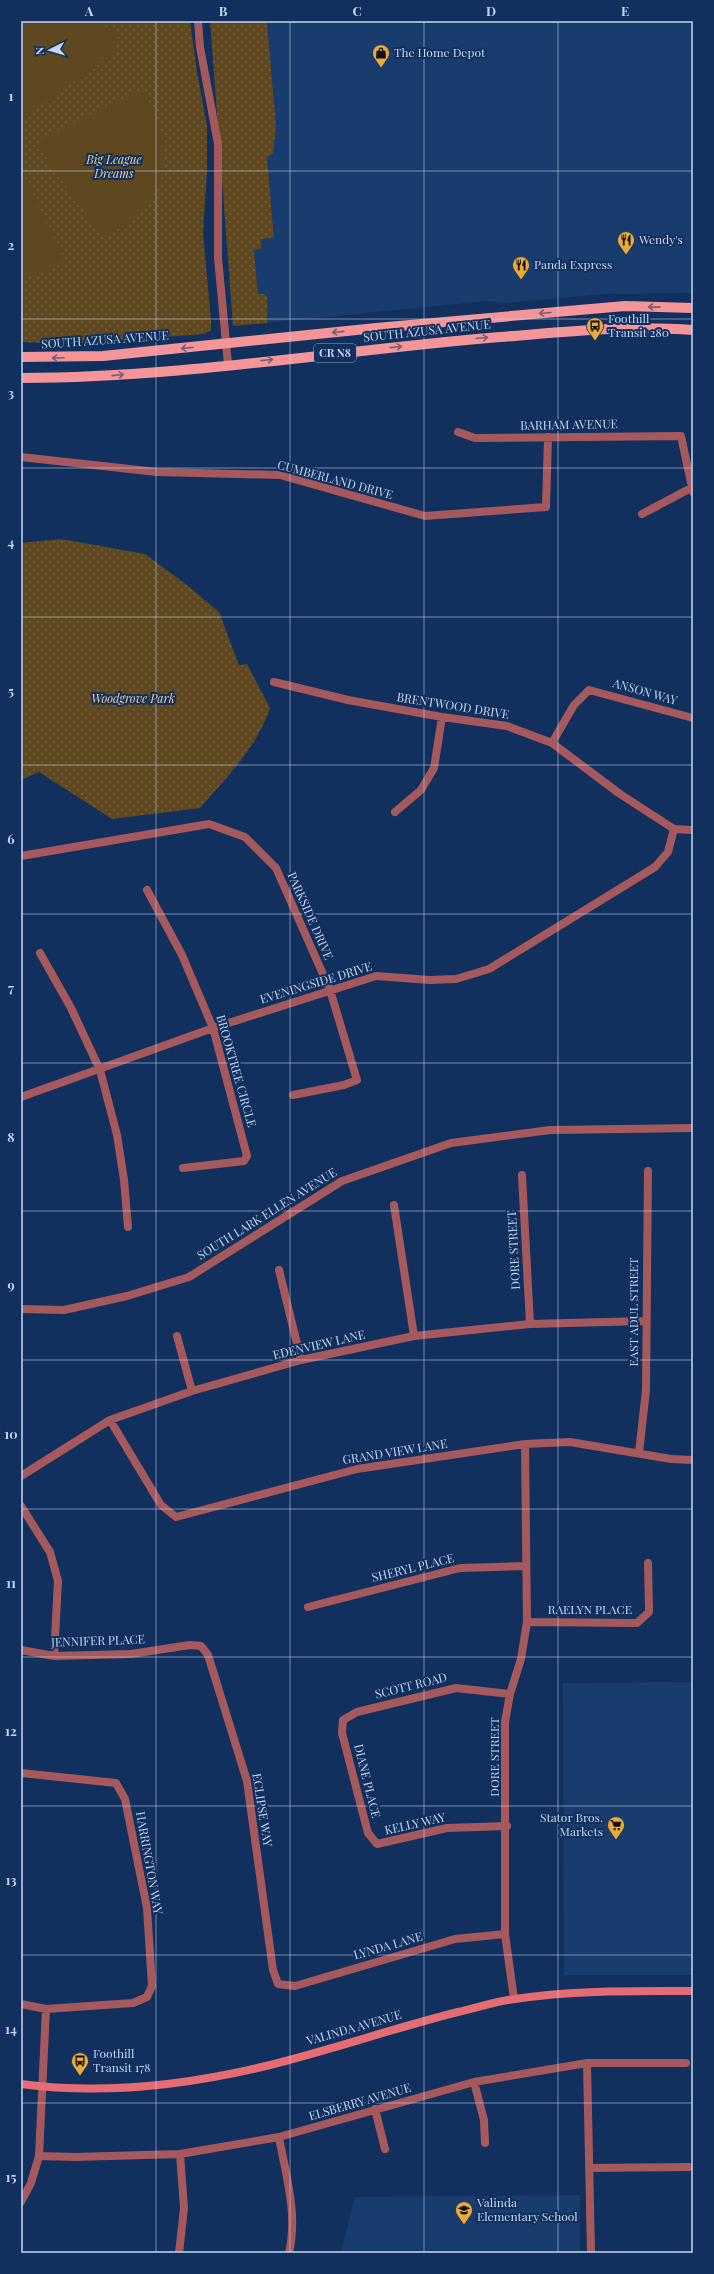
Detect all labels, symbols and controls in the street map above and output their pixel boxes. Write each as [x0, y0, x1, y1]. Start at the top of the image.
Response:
text: A [84, 2, 94, 19]
text: B [219, 2, 228, 19]
text: C [352, 2, 362, 19]
text: D [486, 2, 496, 19]
text: E [621, 2, 629, 19]
north arrow [30, 30, 70, 70]
shop icon: The Home Depot [371, 43, 391, 68]
place label: The Home Depot [394, 44, 486, 60]
text: N [32, 46, 47, 56]
text: 1 [9, 87, 14, 104]
park label: Big League Dreams [85, 151, 142, 181]
restaurant icon: Wendy's [616, 230, 636, 255]
place label: Wendy's [638, 231, 683, 247]
text: 2 [8, 236, 15, 253]
restaurant icon: Panda Express [511, 255, 531, 280]
place label: Panda Express [534, 256, 612, 272]
one-way arrow [648, 303, 661, 311]
one-way arrow [539, 310, 552, 317]
place label: Foothill Transit 280 [608, 310, 669, 340]
street label: SOUTH AZUSA AVENUE [362, 315, 491, 345]
bus stop icon: Foothill Transit 280 [585, 316, 605, 341]
street label: SOUTH AZUSA AVENUE [41, 327, 169, 351]
one-way arrow [332, 328, 345, 336]
one-way arrow [475, 335, 488, 342]
one-way arrow [389, 343, 402, 350]
one-way arrow [181, 344, 194, 352]
road number: CR N8 [314, 344, 356, 362]
one-way arrow [52, 354, 65, 362]
one-way arrow [260, 357, 273, 364]
one-way arrow [111, 372, 124, 379]
text: 3 [8, 384, 14, 401]
street label: BARHAM AVENUE [520, 415, 618, 433]
street label: CUMBERLAND DRIVE [276, 456, 395, 502]
text: 4 [8, 533, 15, 550]
street label: ANSON WAY [610, 674, 680, 708]
text: 5 [8, 682, 14, 699]
street label: BRENTWOOD DRIVE [396, 688, 511, 722]
park label: Woodgrove Park [91, 690, 175, 706]
text: 6 [7, 830, 15, 847]
street label: PARKSIDE DRIVE [284, 869, 337, 962]
street label: EVENINGSIDE DRIVE [258, 957, 374, 1007]
text: 7 [8, 979, 14, 996]
street label: BROOKTREE CIRCLE [213, 1013, 261, 1129]
text: 8 [7, 1128, 15, 1145]
street label: SOUTH LARK ELLEN AVENUE [194, 1164, 339, 1263]
street label: DORE STREET [503, 1209, 523, 1290]
street label: EAST ADUL STREET [625, 1257, 641, 1367]
text: 9 [7, 1276, 15, 1293]
street label: EDENVIEW LANE [271, 1326, 366, 1362]
text: 10 [4, 1425, 18, 1442]
street label: GRAND VIEW LANE [341, 1435, 448, 1467]
street label: SHERYL PLACE [370, 1549, 456, 1585]
text: 11 [6, 1574, 16, 1591]
street label: RAELYN PLACE [548, 1601, 632, 1617]
street label: JENNIFER PLACE [50, 1630, 145, 1650]
street label: SCOTT ROAD [373, 1668, 449, 1702]
street label: DORE STREET [486, 1717, 502, 1797]
text: 12 [5, 1722, 17, 1739]
street label: DIANE PLACE [351, 1742, 385, 1819]
street label: ECLIPSE WAY [249, 1772, 277, 1849]
street label: KELLY WAY [383, 1808, 448, 1838]
place label: Stator Bros. Markets [540, 1809, 603, 1839]
street label: HARRINGTON WAY [133, 1810, 167, 1917]
supermarket icon: Stator Bros. Markets [606, 1815, 626, 1840]
text: 13 [5, 1871, 17, 1888]
street label: LYNDA LANE [351, 1928, 424, 1963]
street label: VALINDA AVENUE [303, 2006, 403, 2049]
text: 14 [5, 2020, 17, 2037]
place label: Foothill Transit 178 [93, 2045, 150, 2075]
bus stop icon: Foothill Transit 178 [70, 2051, 90, 2076]
street label: ELSBERRY AVENUE [307, 2079, 413, 2123]
text: 15 [6, 2168, 16, 2185]
place label: Valinda Elementary School [476, 2194, 578, 2224]
school or university icon: Valinda Elementary School [454, 2200, 474, 2225]

